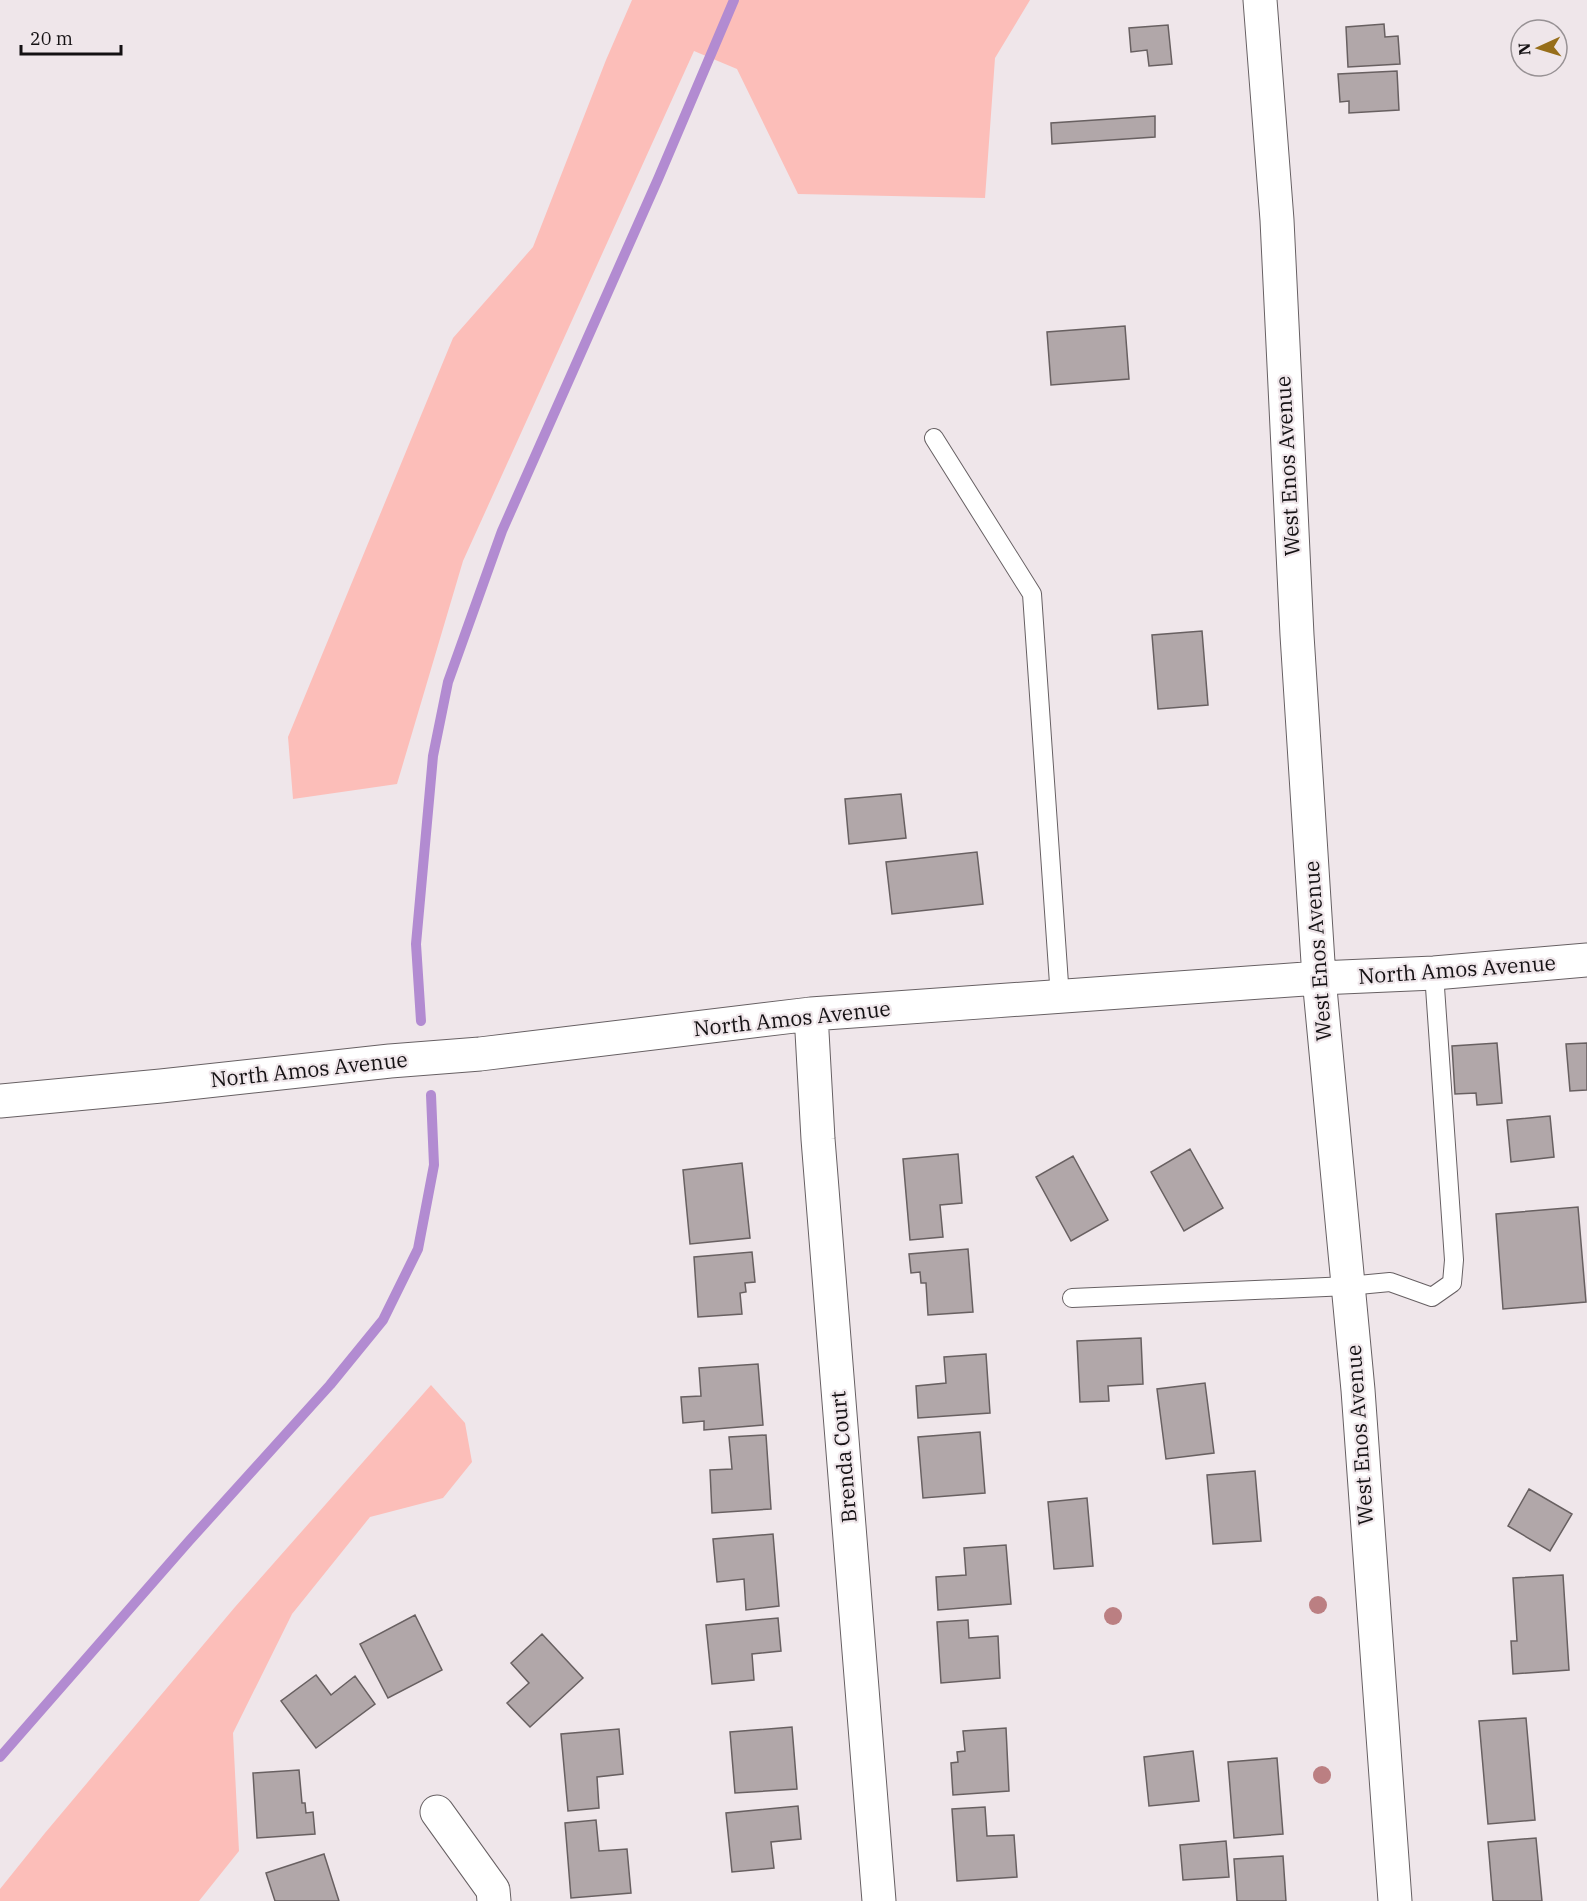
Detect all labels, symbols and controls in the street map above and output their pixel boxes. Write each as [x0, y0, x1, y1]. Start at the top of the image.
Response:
scale bar [21, 18, 122, 56]
north arrow [1509, 18, 1569, 78]
text: 20 m [30, 27, 73, 50]
text: N [1514, 42, 1534, 56]
street label: West Enos Avenue [1268, 375, 1306, 557]
street label: West Enos Avenue [1297, 860, 1337, 1042]
street label: North Amos Avenue [1357, 948, 1557, 990]
street label: North Amos Avenue [692, 994, 892, 1042]
street label: North Amos Avenue [209, 1045, 409, 1093]
street label: West Enos Avenue [1339, 1344, 1379, 1526]
street label: Brenda Court [823, 1390, 863, 1524]

